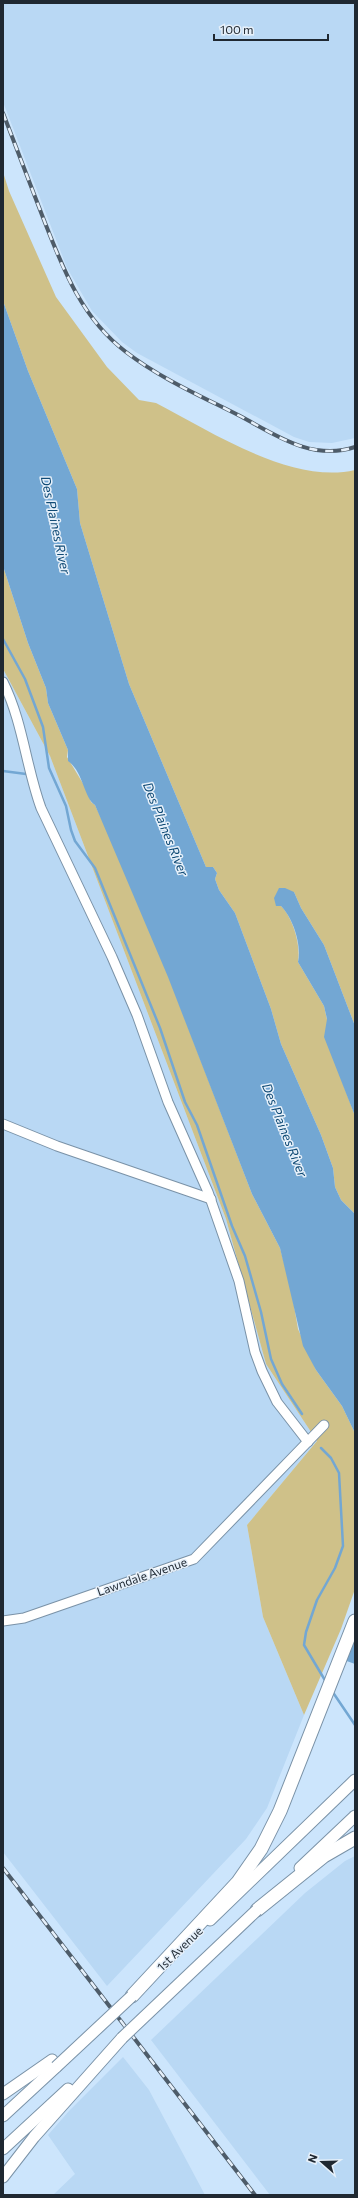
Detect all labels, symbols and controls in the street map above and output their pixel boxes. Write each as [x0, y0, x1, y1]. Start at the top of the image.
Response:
scale bar [214, 16, 328, 42]
text: 100 m [220, 22, 254, 36]
water label: Des Plaines River [38, 475, 74, 576]
water label: Des Plaines River [140, 780, 192, 879]
water label: Des Plaines River [259, 1081, 311, 1180]
street label: Lawndale Avenue [95, 1554, 189, 1598]
street label: 1st Avenue [154, 1923, 205, 1973]
north arrow [302, 2142, 342, 2182]
text: N [305, 2152, 320, 2165]

